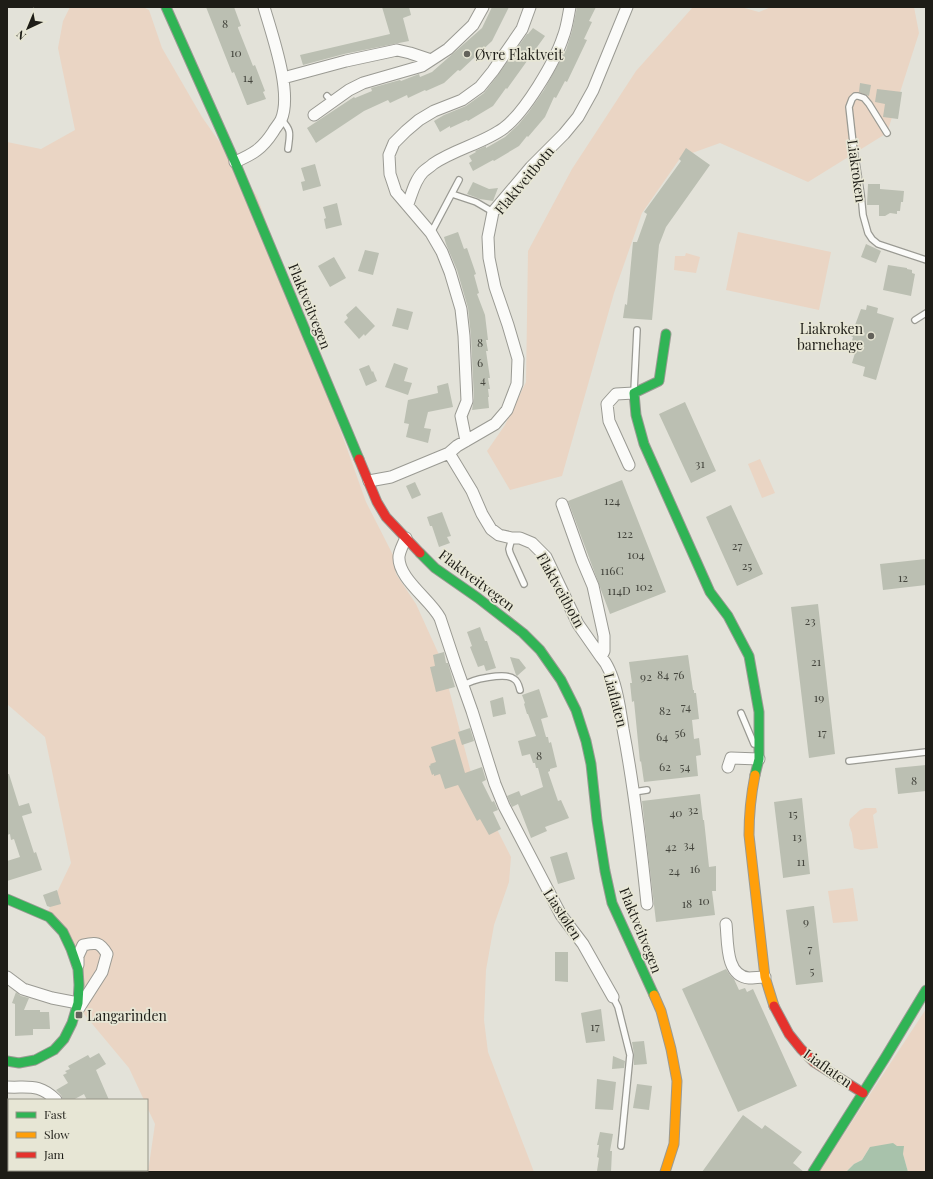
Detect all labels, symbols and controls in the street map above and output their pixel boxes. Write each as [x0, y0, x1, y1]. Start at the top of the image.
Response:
north arrow [8, 8, 48, 48]
house number: 8 [222, 15, 228, 31]
text: N [13, 27, 29, 44]
house number: 10 [230, 44, 242, 60]
place label: Øvre Flaktveit [475, 45, 564, 64]
marker: Øvre Flaktveit [462, 49, 472, 59]
house number: 14 [243, 69, 253, 85]
street label: Liakroken [843, 138, 871, 204]
street label: Flaktveitbotn [490, 142, 558, 218]
street label: Flaktveitvegen [284, 260, 336, 352]
place label: Liakroken barnehage [797, 319, 864, 354]
marker: Liakroken barnehage [866, 331, 876, 341]
house number: 8 [477, 334, 483, 350]
house number: 6 [477, 354, 483, 370]
house number: 4 [480, 371, 486, 387]
house number: 31 [695, 455, 705, 471]
house number: 124 [604, 492, 620, 508]
house number: 122 [617, 525, 633, 541]
house number: 27 [732, 537, 742, 553]
street label: Flaktveitvegen [435, 545, 520, 615]
house number: 104 [627, 546, 645, 562]
street label: Flaktveitbotn [533, 549, 590, 632]
house number: 25 [742, 557, 752, 573]
house number: 116C [600, 562, 624, 578]
house number: 12 [898, 569, 908, 585]
house number: 102 [635, 578, 653, 594]
house number: 114D [607, 582, 631, 598]
house number: 23 [804, 612, 816, 628]
house number: 21 [811, 653, 822, 669]
house number: 84 [657, 666, 669, 682]
house number: 76 [673, 666, 685, 682]
house number: 92 [640, 668, 652, 684]
street label: Liaflaten [600, 671, 633, 730]
house number: 19 [814, 689, 824, 705]
house number: 74 [681, 698, 691, 714]
house number: 82 [659, 702, 671, 718]
house number: 56 [674, 724, 686, 740]
house number: 17 [817, 724, 827, 740]
house number: 64 [656, 728, 668, 744]
house number: 8 [536, 747, 542, 763]
house number: 62 [659, 758, 671, 774]
house number: 54 [680, 758, 691, 774]
house number: 8 [911, 772, 917, 788]
house number: 32 [687, 801, 699, 817]
house number: 40 [669, 804, 683, 820]
house number: 15 [788, 805, 798, 821]
house number: 13 [792, 828, 802, 844]
house number: 34 [683, 836, 695, 852]
house number: 42 [665, 838, 677, 854]
house number: 11 [797, 853, 806, 869]
house number: 16 [690, 860, 700, 876]
house number: 24 [668, 862, 680, 878]
street label: Flaktveitvegen [615, 884, 667, 976]
street label: Liastølen [539, 885, 587, 944]
house number: 10 [698, 892, 710, 908]
house number: 18 [682, 895, 692, 911]
house number: 9 [803, 913, 809, 929]
house number: 7 [808, 940, 813, 956]
house number: 5 [810, 962, 815, 978]
place label: Langarinden [87, 1006, 168, 1025]
marker: Langarinden [74, 1010, 84, 1020]
house number: 17 [590, 1018, 600, 1034]
street label: Liaflaten [800, 1044, 857, 1092]
legend [8, 1099, 148, 1171]
text: Fast [44, 1106, 67, 1122]
text: Slow [44, 1126, 70, 1142]
text: Jam [43, 1146, 65, 1162]

